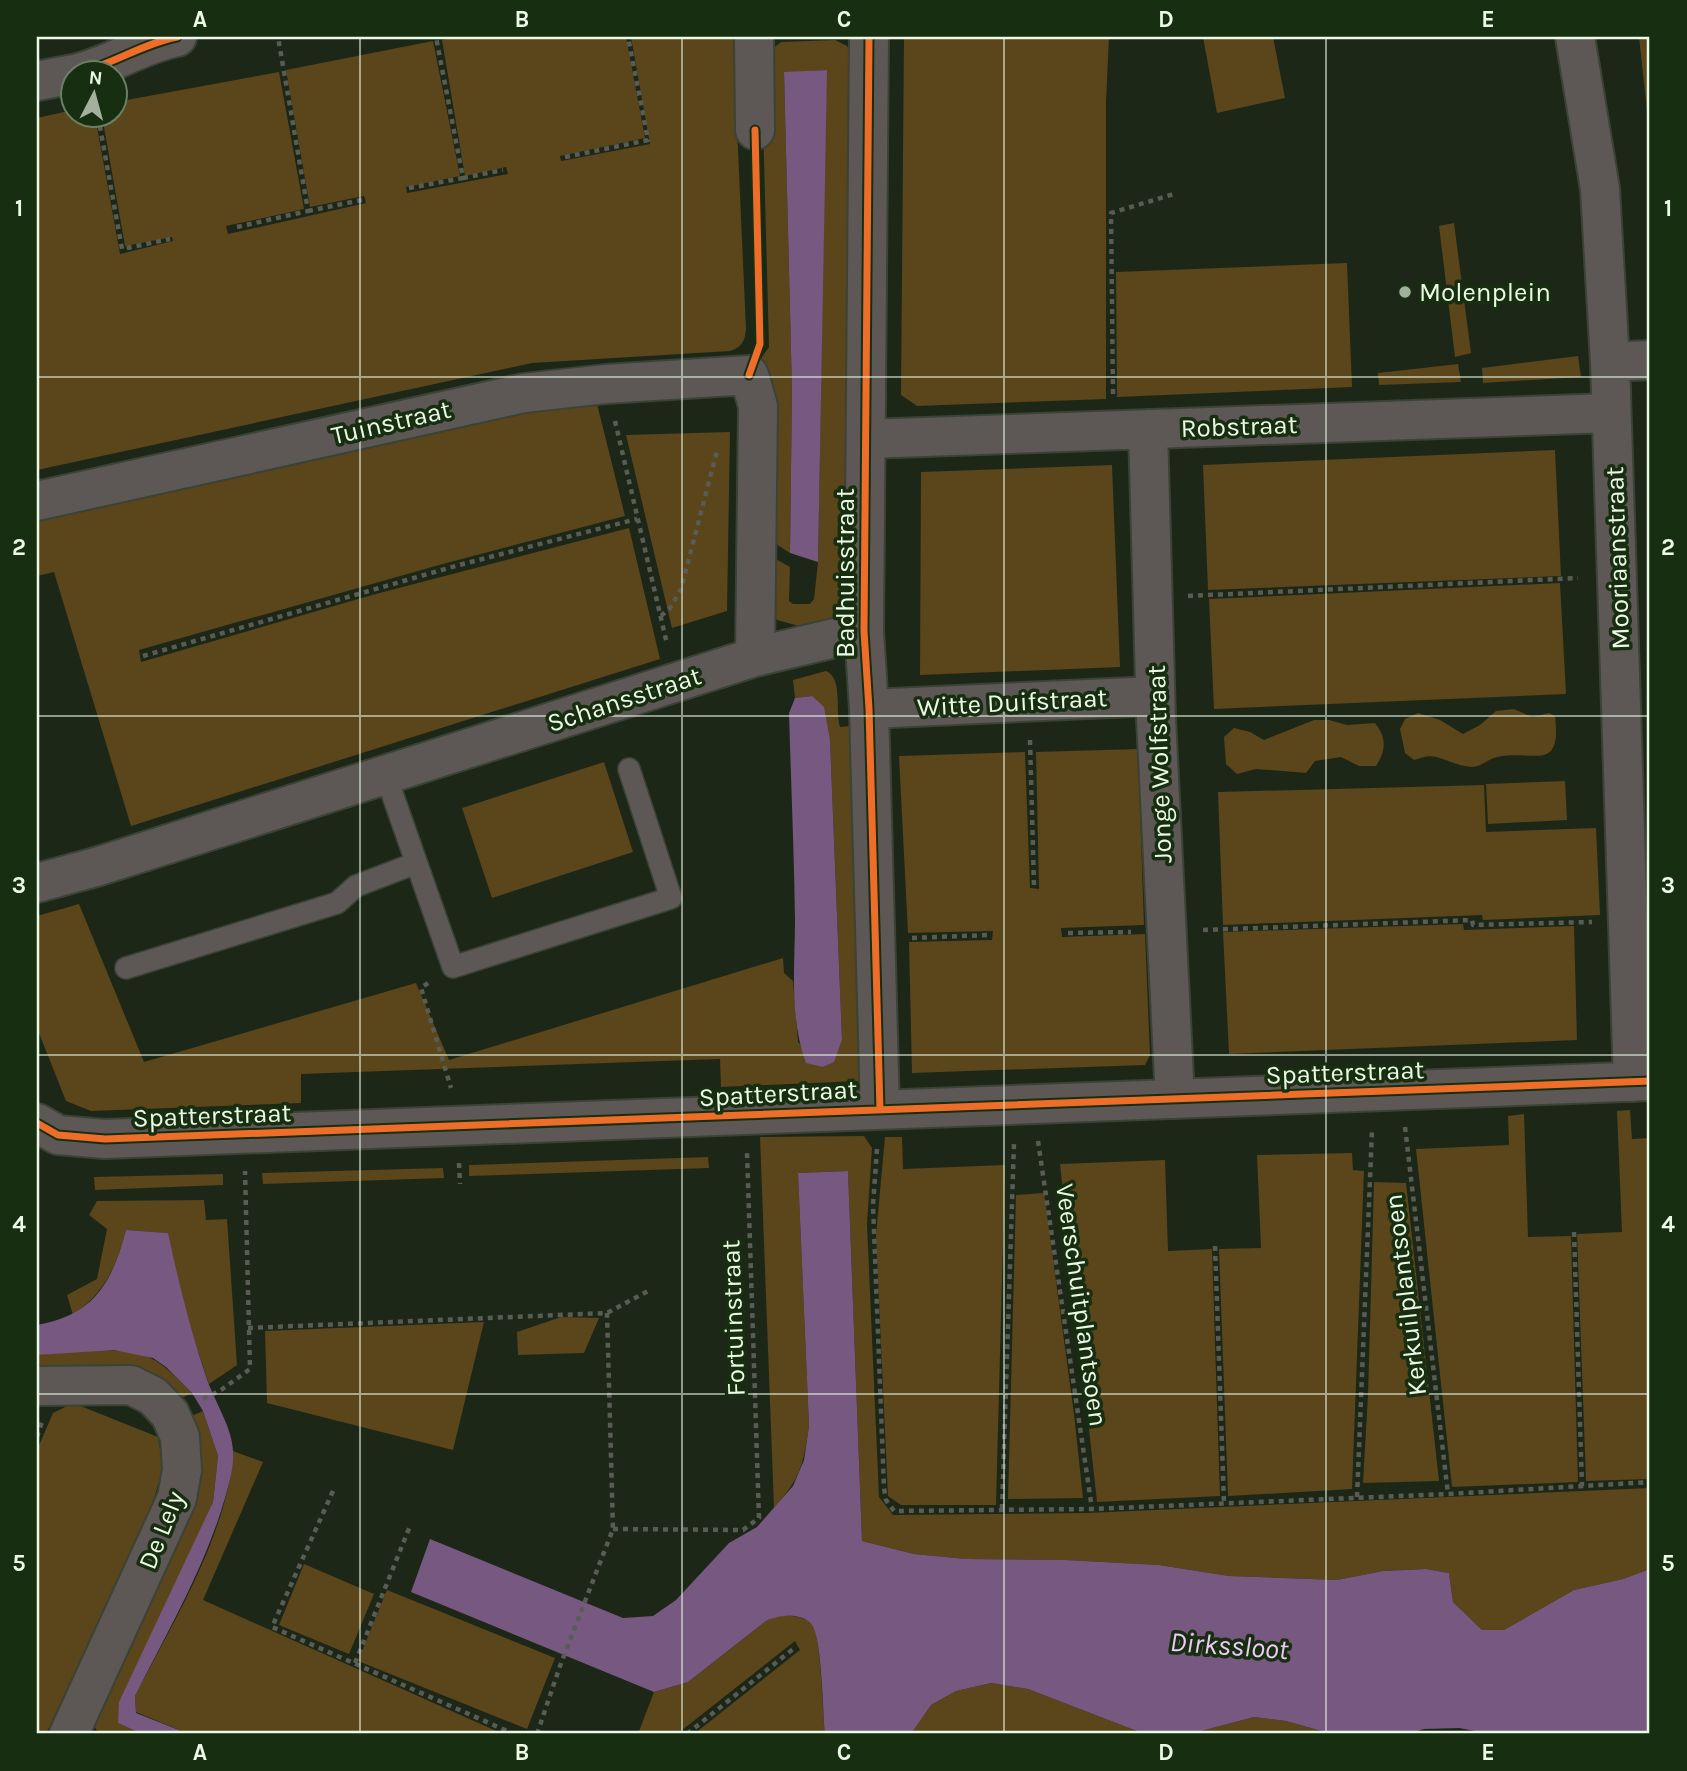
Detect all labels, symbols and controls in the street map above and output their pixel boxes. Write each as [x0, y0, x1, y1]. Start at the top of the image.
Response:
text: A [193, 6, 207, 33]
text: B [515, 6, 529, 33]
text: C [837, 6, 851, 33]
text: D [1158, 6, 1174, 33]
text: E [1481, 6, 1495, 33]
north arrow [60, 60, 130, 130]
text: N [88, 66, 104, 90]
text: 1 [15, 195, 23, 222]
text: 1 [1664, 195, 1672, 222]
place label: Molenplein [1419, 277, 1551, 308]
marker: Molenplein [1397, 284, 1413, 300]
street label: Tuinstraat [328, 394, 454, 451]
street label: Robstraat [1180, 409, 1298, 444]
street label: Mooriaanstraat [1599, 466, 1636, 650]
street label: Badhuisstraat [830, 488, 861, 658]
text: 2 [12, 534, 26, 561]
text: 2 [1661, 534, 1675, 561]
street label: Schansstraat [543, 660, 705, 739]
street label: Jonge Wolfstraat [1141, 664, 1178, 863]
street label: Witte Duifstraat [916, 682, 1108, 723]
text: 3 [12, 872, 26, 899]
text: 3 [1661, 872, 1675, 899]
street label: Spatterstraat [1265, 1054, 1425, 1091]
street label: Spatterstraat [698, 1074, 858, 1113]
street label: Spatterstraat [132, 1097, 292, 1134]
street label: Veerschuitplantsoen [1049, 1182, 1114, 1429]
street label: Kerkuilplantsoen [1378, 1192, 1433, 1398]
text: 4 [12, 1211, 26, 1238]
text: 4 [1661, 1211, 1675, 1238]
street label: Fortuinstraat [715, 1239, 752, 1397]
street label: De Lely [132, 1487, 191, 1574]
text: 5 [12, 1550, 26, 1577]
text: 5 [1661, 1550, 1675, 1577]
water label: Dirkssloot [1169, 1625, 1290, 1666]
text: A [193, 1739, 207, 1766]
text: B [515, 1739, 529, 1766]
text: C [837, 1739, 851, 1766]
text: D [1158, 1739, 1174, 1766]
text: E [1481, 1739, 1495, 1766]

